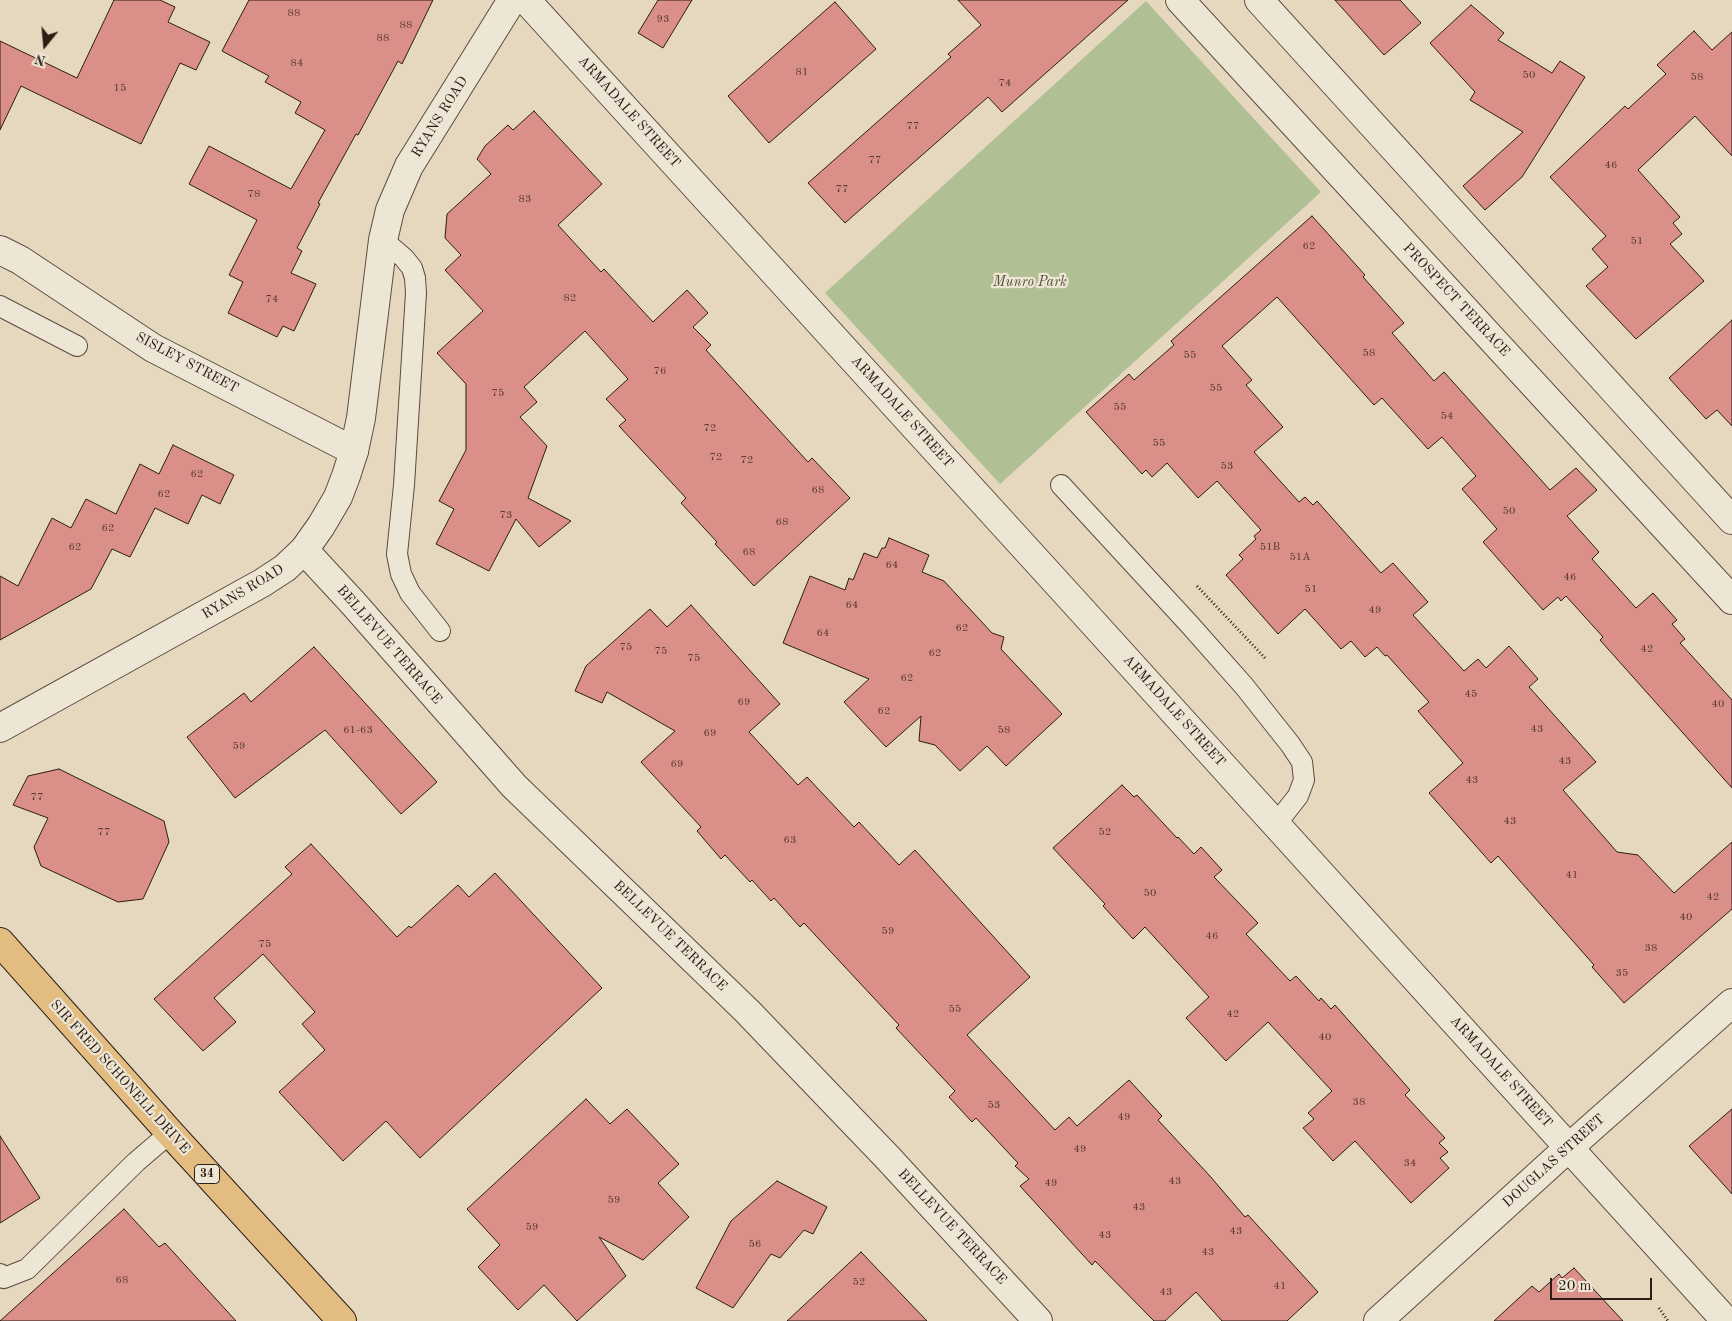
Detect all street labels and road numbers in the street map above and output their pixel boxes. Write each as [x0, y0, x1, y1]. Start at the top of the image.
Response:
street label: ARMADALE STREET [574, 53, 684, 171]
street label: RYANS ROAD [408, 73, 472, 161]
street label: PROSPECT TERRACE [1399, 240, 1513, 360]
street label: SISLEY STREET [133, 329, 241, 397]
street label: ARMADALE STREET [847, 353, 957, 471]
street label: RYANS ROAD [199, 561, 287, 623]
street label: BELLEVUE TERRACE [333, 582, 445, 708]
street label: ARMADALE STREET [1119, 652, 1229, 770]
street label: BELLEVUE TERRACE [610, 877, 730, 995]
street label: SIR FRED SCHONELL DRIVE [46, 997, 194, 1157]
street label: ARMADALE STREET [1446, 1013, 1556, 1131]
street label: DOUGLAS STREET [1499, 1111, 1609, 1211]
road number: 34 [194, 1164, 220, 1184]
street label: BELLEVUE TERRACE [894, 1166, 1010, 1288]

